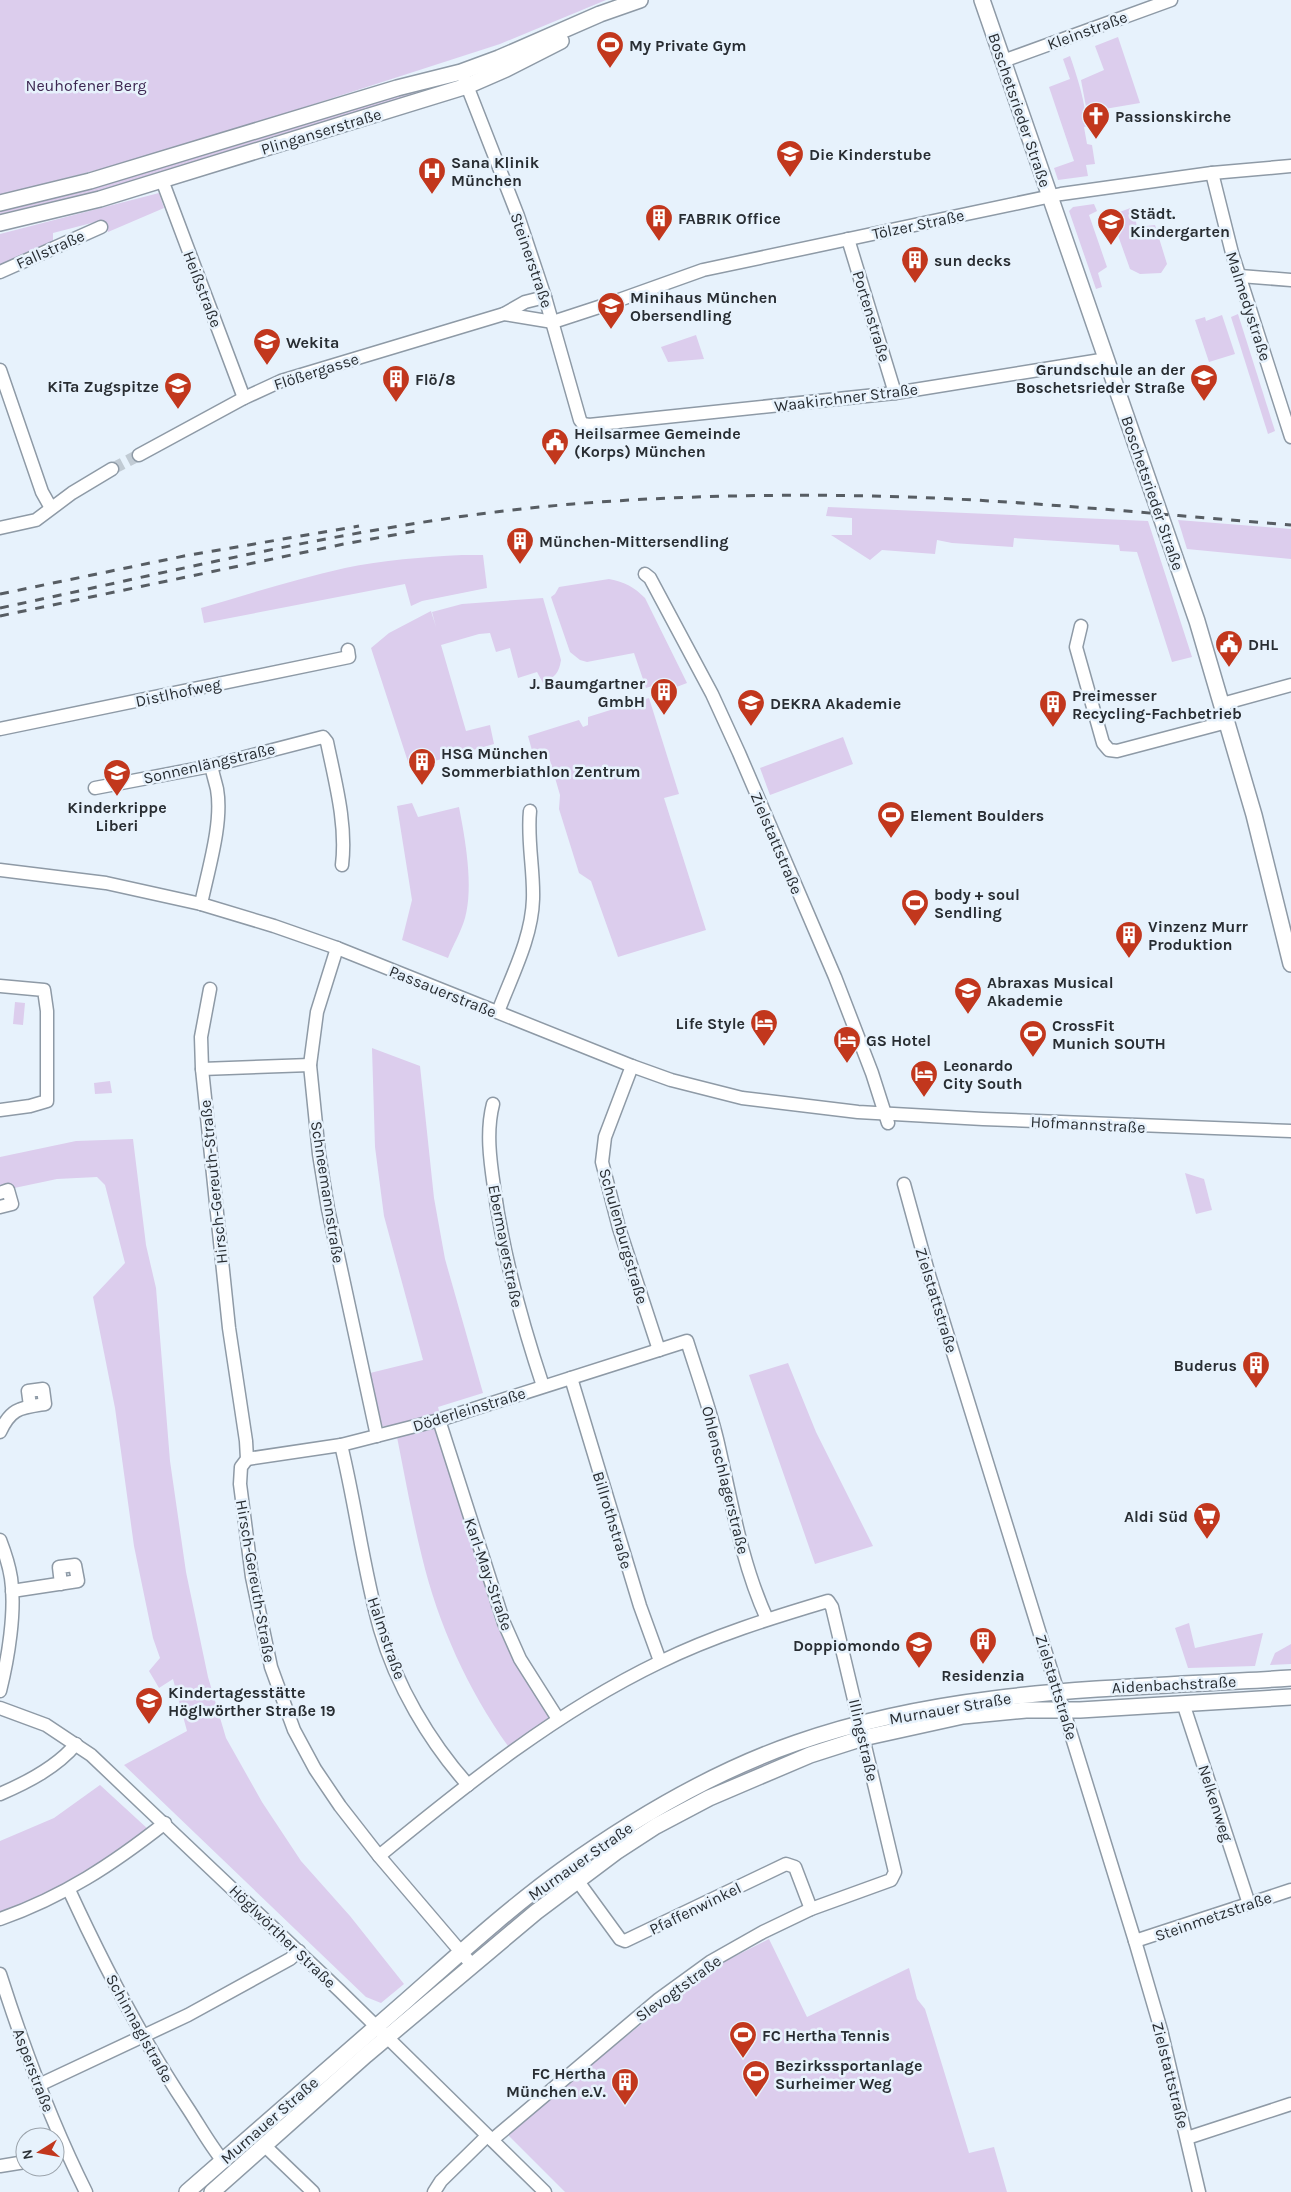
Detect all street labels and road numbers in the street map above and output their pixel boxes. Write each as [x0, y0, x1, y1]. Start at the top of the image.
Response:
street label: Kleinstraße [1045, 7, 1130, 54]
street label: Boschetsrieder Straße [984, 30, 1055, 190]
street label: Plinganserstraße [259, 104, 384, 159]
street label: Tölzer Straße [870, 205, 966, 244]
street label: Steinerstraße [506, 210, 557, 310]
street label: Fallstraße [13, 226, 87, 273]
street label: Heißstraße [179, 248, 226, 330]
street label: Malmedystraße [1222, 249, 1275, 363]
street label: Portenstraße [849, 268, 894, 364]
street label: Flößergasse [271, 349, 361, 394]
street label: Waakirchner Straße [773, 379, 919, 416]
street label: Boschetsrieder Straße [1117, 413, 1188, 573]
street label: Distlhofweg [134, 674, 223, 711]
street label: Sonnenlängstraße [141, 739, 277, 788]
street label: Zielstattstraße [746, 789, 807, 897]
street label: Passauerstraße [386, 961, 499, 1022]
street label: Hirsch-Gereuth-Straße [195, 1099, 232, 1265]
street label: Hofmannstraße [1030, 1112, 1146, 1137]
street label: Schneemannstraße [307, 1120, 348, 1265]
street label: Schulenburgstraße [595, 1166, 652, 1306]
street label: Ebermayerstraße [484, 1183, 527, 1309]
street label: Zielstattstraße [911, 1245, 962, 1355]
street label: Döderleinstraße [410, 1383, 528, 1436]
street label: Ohlenschlagerstraße [698, 1404, 753, 1556]
street label: Billrothstraße [589, 1469, 636, 1571]
street label: Hirsch-Gereuth-Straße [232, 1498, 279, 1664]
street label: Karl-May-Straße [460, 1515, 517, 1633]
street label: Halmstraße [364, 1594, 410, 1682]
street label: Zielstattstraße [1031, 1632, 1082, 1742]
street label: Aidenbachstraße [1111, 1672, 1237, 1697]
street label: Murnauer Straße [888, 1688, 1012, 1729]
street label: Illingstraße [845, 1697, 882, 1783]
street label: Nelkenweg [1194, 1762, 1237, 1844]
street label: Murnauer Straße [524, 1818, 636, 1905]
street label: Pfaffenwinkel [646, 1878, 744, 1939]
street label: Höglwörther Straße [225, 1881, 340, 1992]
street label: Steinmetzstraße [1152, 1888, 1274, 1945]
street label: Slevogtstraße [632, 1951, 725, 2026]
street label: Schinnaglstraße [102, 1971, 177, 2086]
street label: Zielstattstraße [1148, 2020, 1193, 2130]
street label: Asperstraße [9, 2026, 58, 2115]
street label: Murnauer Straße [217, 2073, 322, 2168]

